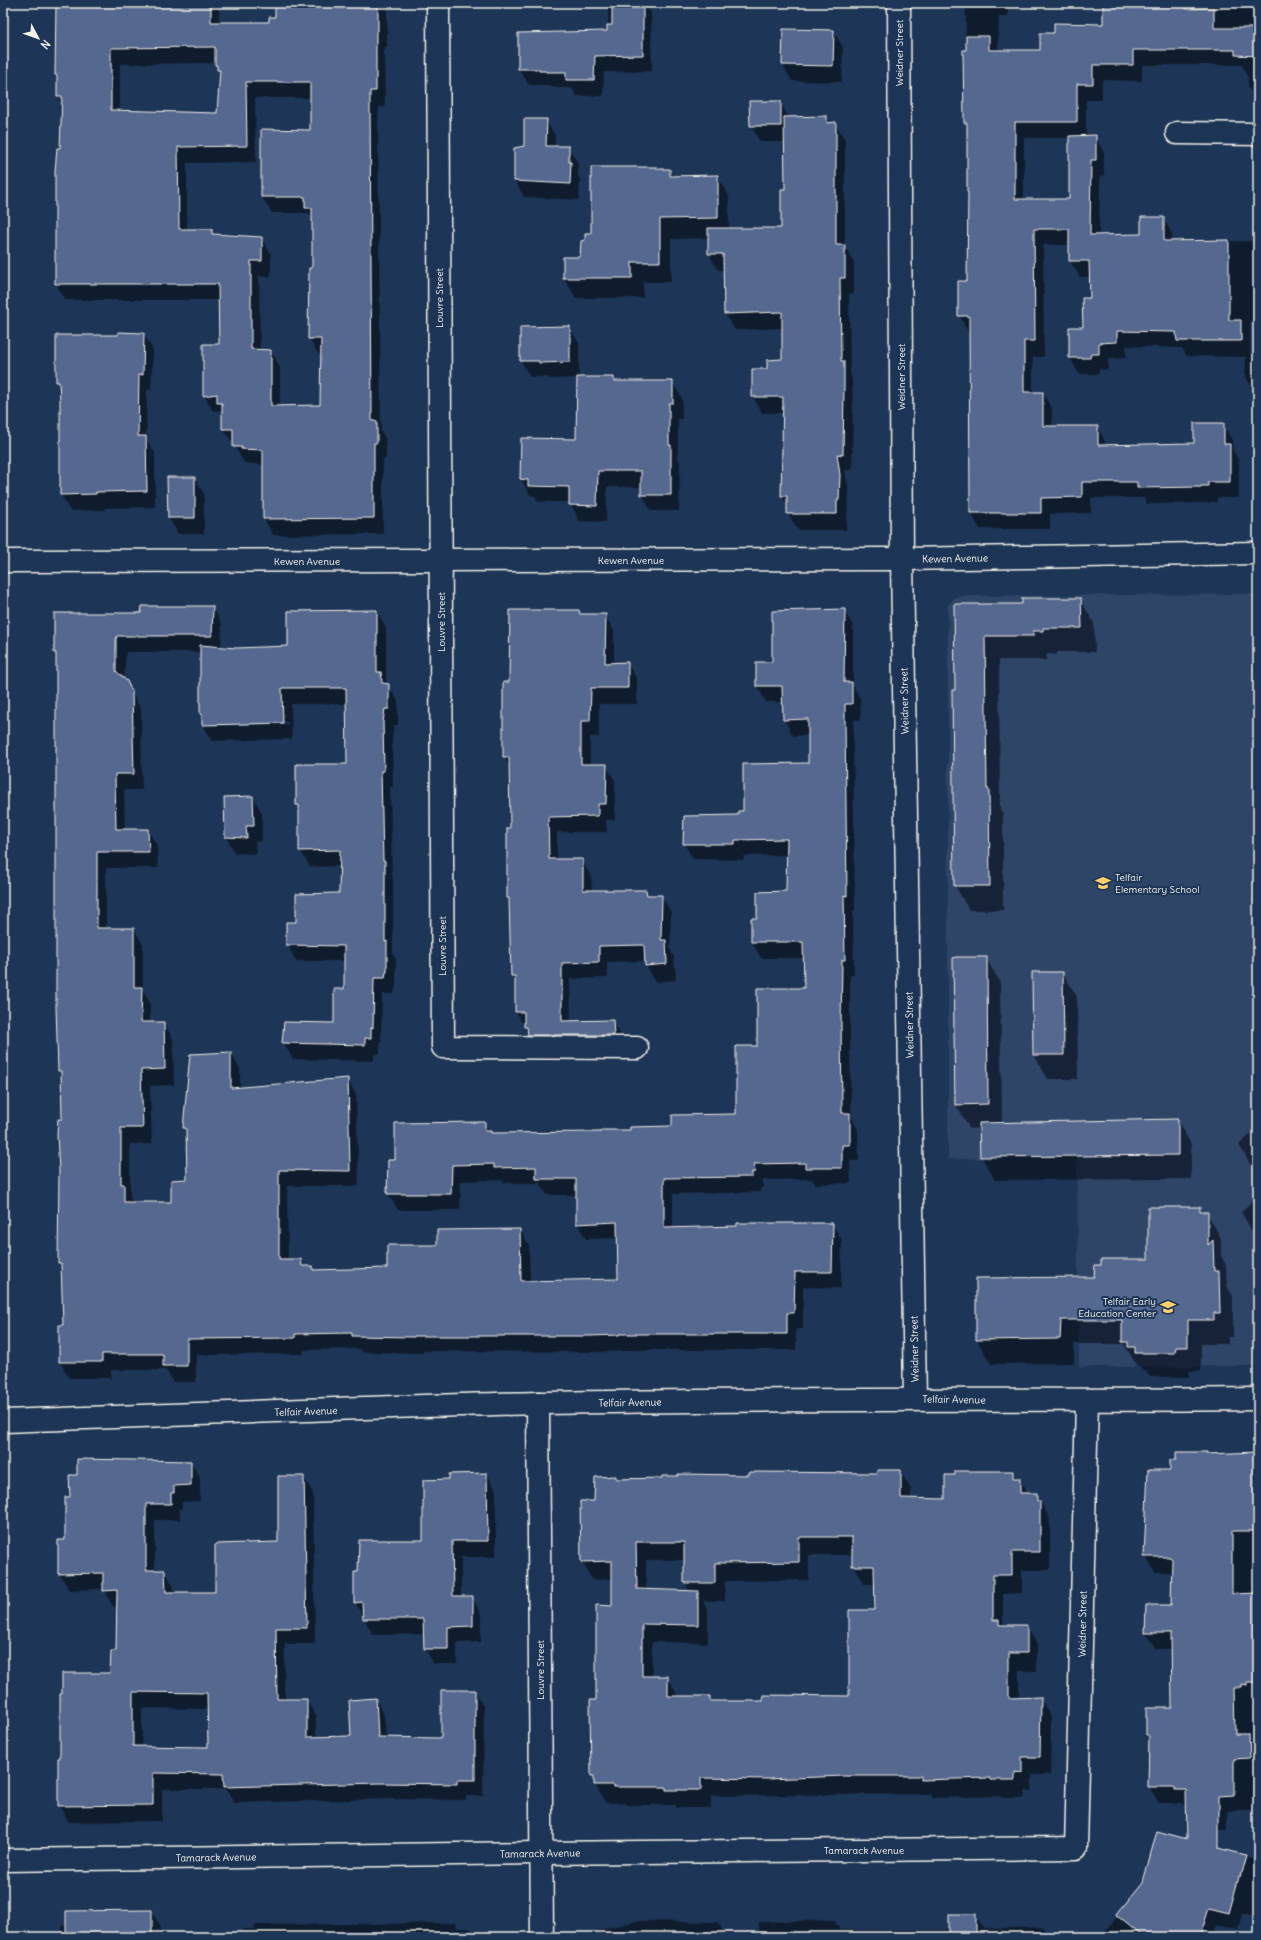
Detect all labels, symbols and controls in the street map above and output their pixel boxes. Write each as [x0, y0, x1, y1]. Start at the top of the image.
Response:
north arrow [18, 18, 58, 58]
street label: Weidner Street [893, 19, 906, 86]
text: N [38, 37, 53, 52]
street label: Louvre Street [433, 267, 446, 328]
street label: Weidner Street [895, 343, 908, 410]
street label: Kewen Avenue [922, 551, 988, 566]
street label: Kewen Avenue [598, 554, 664, 567]
street label: Kewen Avenue [274, 555, 340, 568]
street label: Louvre Street [435, 591, 448, 652]
street label: Weidner Street [897, 667, 912, 734]
place label: Telfair Elementary School [1115, 871, 1200, 896]
school or university icon: Telfair Elementary School [1094, 874, 1112, 892]
street label: Louvre Street [436, 915, 449, 976]
street label: Weidner Street [902, 991, 917, 1058]
place label: Telfair Early Education Center [1078, 1295, 1156, 1320]
school or university icon: Telfair Early Education Center [1159, 1298, 1177, 1316]
street label: Weidner Street [907, 1315, 922, 1382]
street label: Telfair Avenue [922, 1392, 986, 1407]
street label: Telfair Avenue [598, 1395, 662, 1410]
street label: Telfair Avenue [274, 1404, 338, 1419]
street label: Weidner Street [1075, 1590, 1090, 1657]
street label: Louvre Street [534, 1639, 547, 1700]
street label: Tamarack Avenue [824, 1844, 904, 1857]
street label: Tamarack Avenue [500, 1846, 580, 1861]
street label: Tamarack Avenue [176, 1850, 256, 1865]

